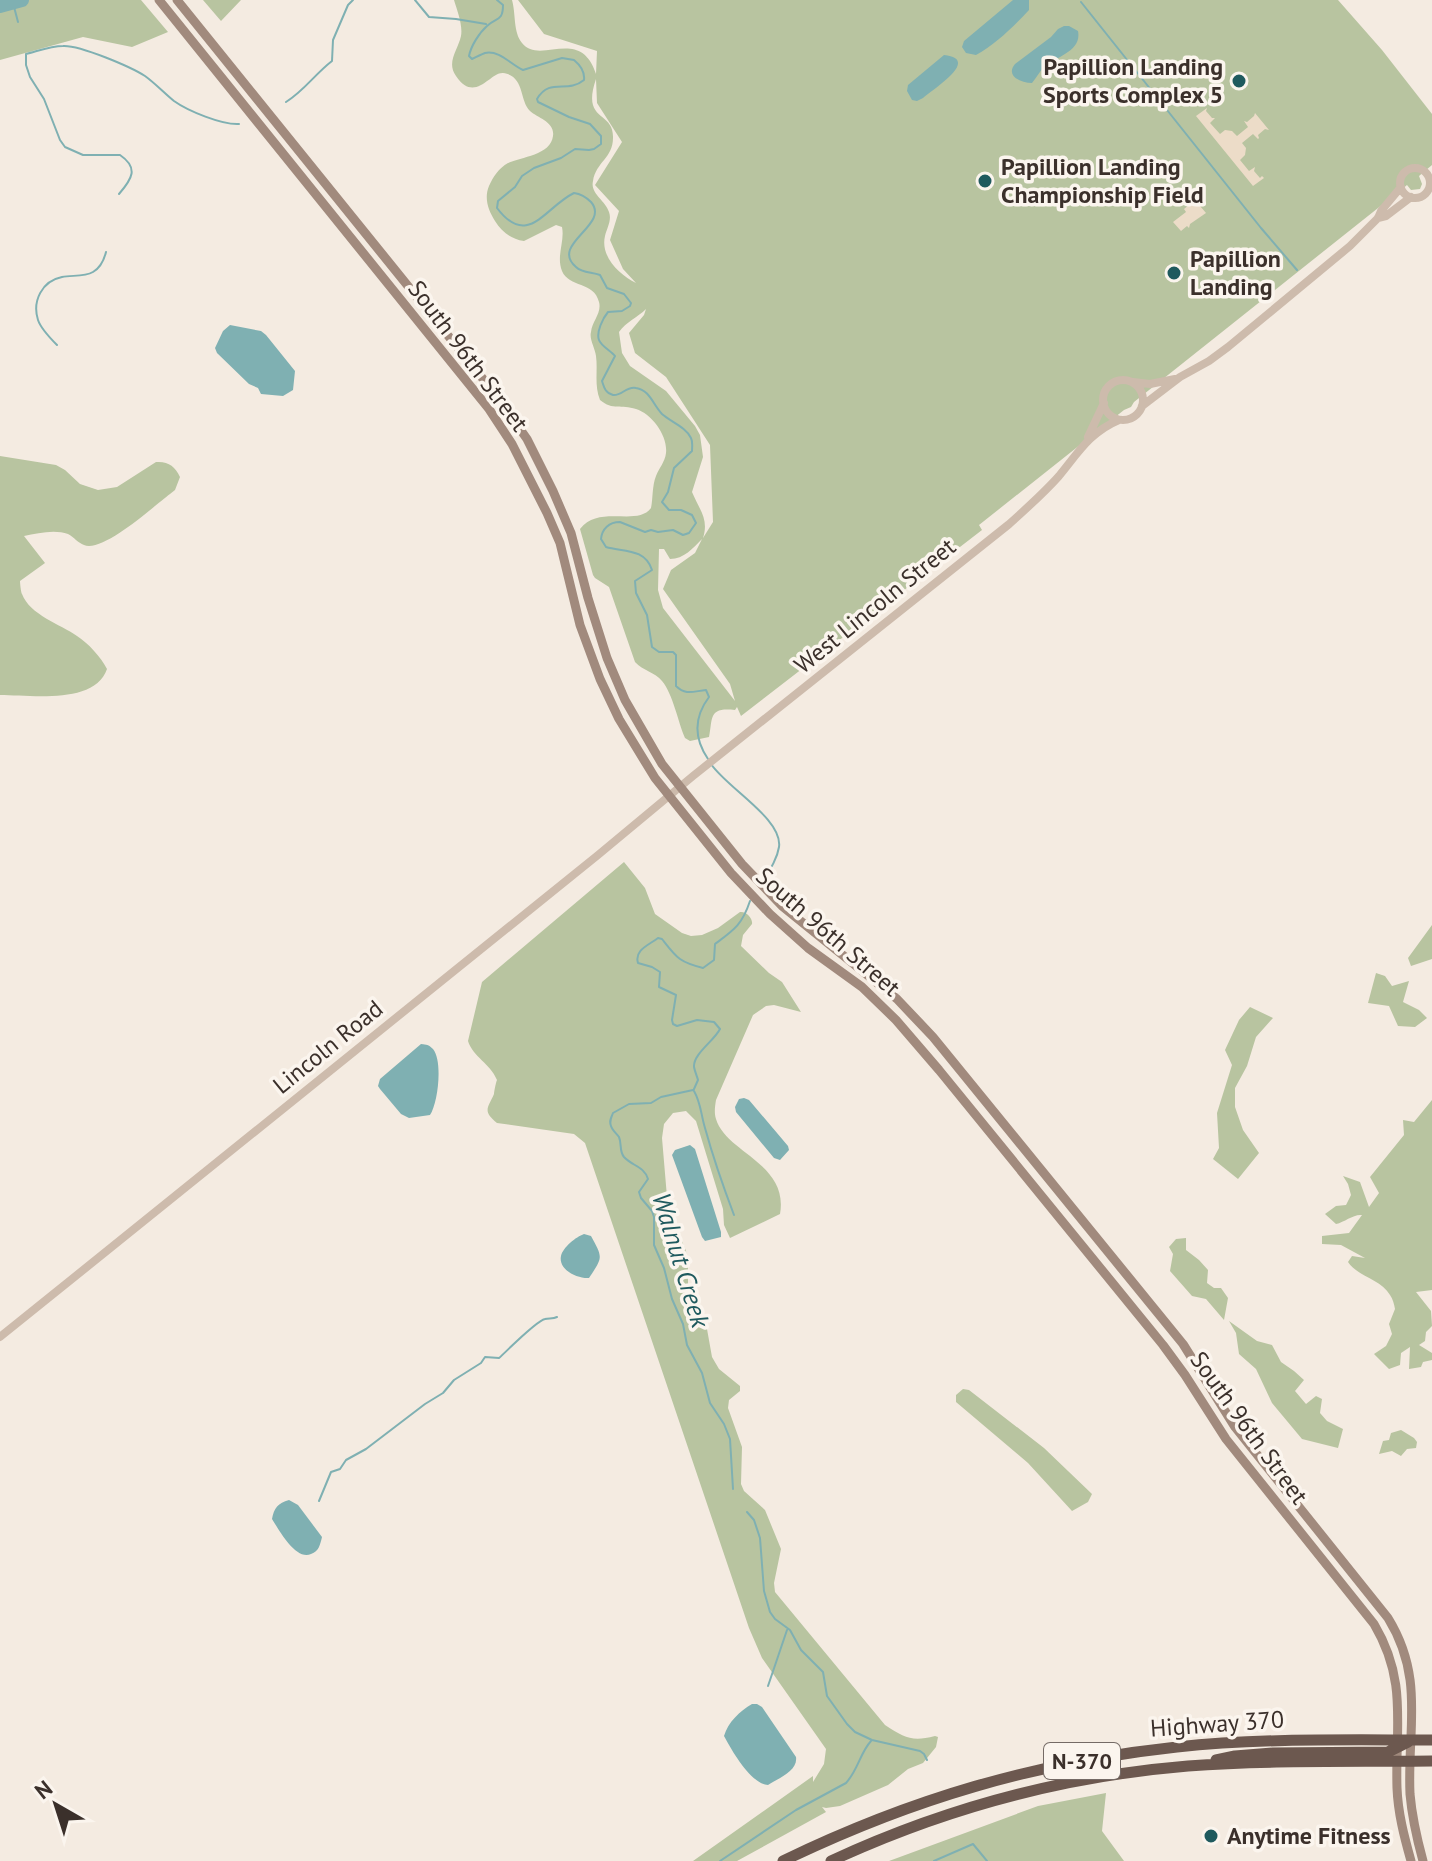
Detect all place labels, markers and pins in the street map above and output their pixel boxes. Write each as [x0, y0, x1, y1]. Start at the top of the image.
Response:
place label: Papillion Landing Sports Complex 5 [1043, 51, 1223, 110]
marker: Papillion Landing Sports Complex 5 [1230, 72, 1248, 90]
place label: Papillion Landing Championship Field [1001, 151, 1204, 210]
marker: Papillion Landing Championship Field [976, 172, 994, 190]
place label: Papillion Landing [1190, 243, 1281, 302]
marker: Papillion Landing [1165, 264, 1183, 282]
place label: Anytime Fitness [1227, 1820, 1391, 1851]
marker: Anytime Fitness [1202, 1827, 1220, 1845]

